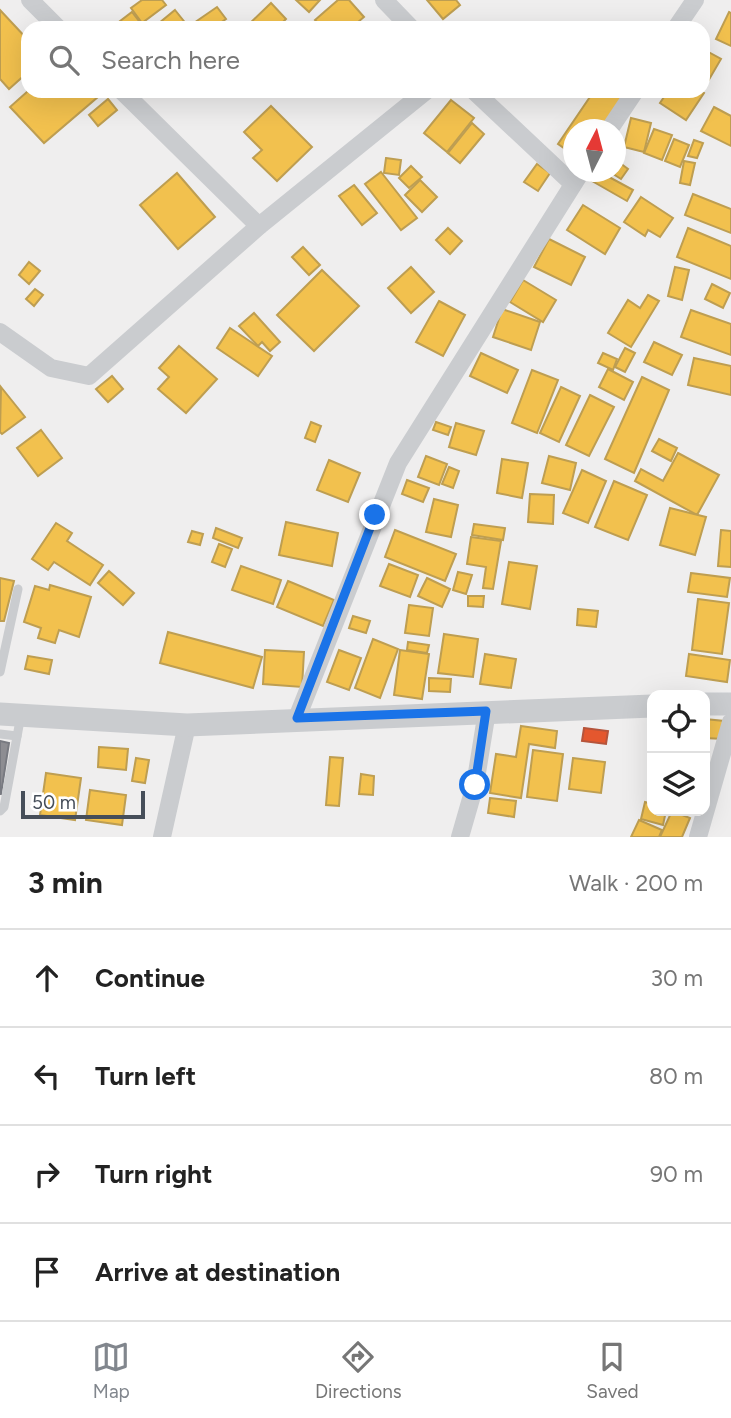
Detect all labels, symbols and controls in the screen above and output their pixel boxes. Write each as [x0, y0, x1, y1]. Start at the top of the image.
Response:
search box [21, 21, 710, 98]
icon: search [45, 41, 83, 79]
text: Search here [101, 44, 240, 76]
north arrow [563, 119, 626, 182]
route end [359, 499, 390, 530]
map controls [647, 690, 710, 816]
button: locate [647, 690, 710, 753]
button: layers [647, 753, 710, 816]
route start [459, 769, 490, 800]
scale bar [21, 788, 145, 820]
text: 50 m [32, 791, 76, 814]
text: 3 min [28, 864, 103, 901]
text: Walk · 200 m [569, 869, 703, 897]
icon: ahead [28, 959, 66, 997]
text: Continue [95, 962, 205, 994]
text: 30 m [650, 964, 703, 992]
icon: left [28, 1057, 66, 1095]
text: Turn left [95, 1060, 196, 1092]
text: 80 m [649, 1062, 703, 1090]
icon: right [28, 1155, 66, 1193]
text: Turn right [95, 1158, 212, 1190]
text: 90 m [650, 1160, 703, 1188]
icon: arrive [28, 1253, 66, 1291]
text: Arrive at destination [95, 1256, 340, 1288]
tab: Map [92, 1338, 130, 1403]
tab: Directions [315, 1338, 402, 1403]
tab: Saved [586, 1338, 639, 1403]

